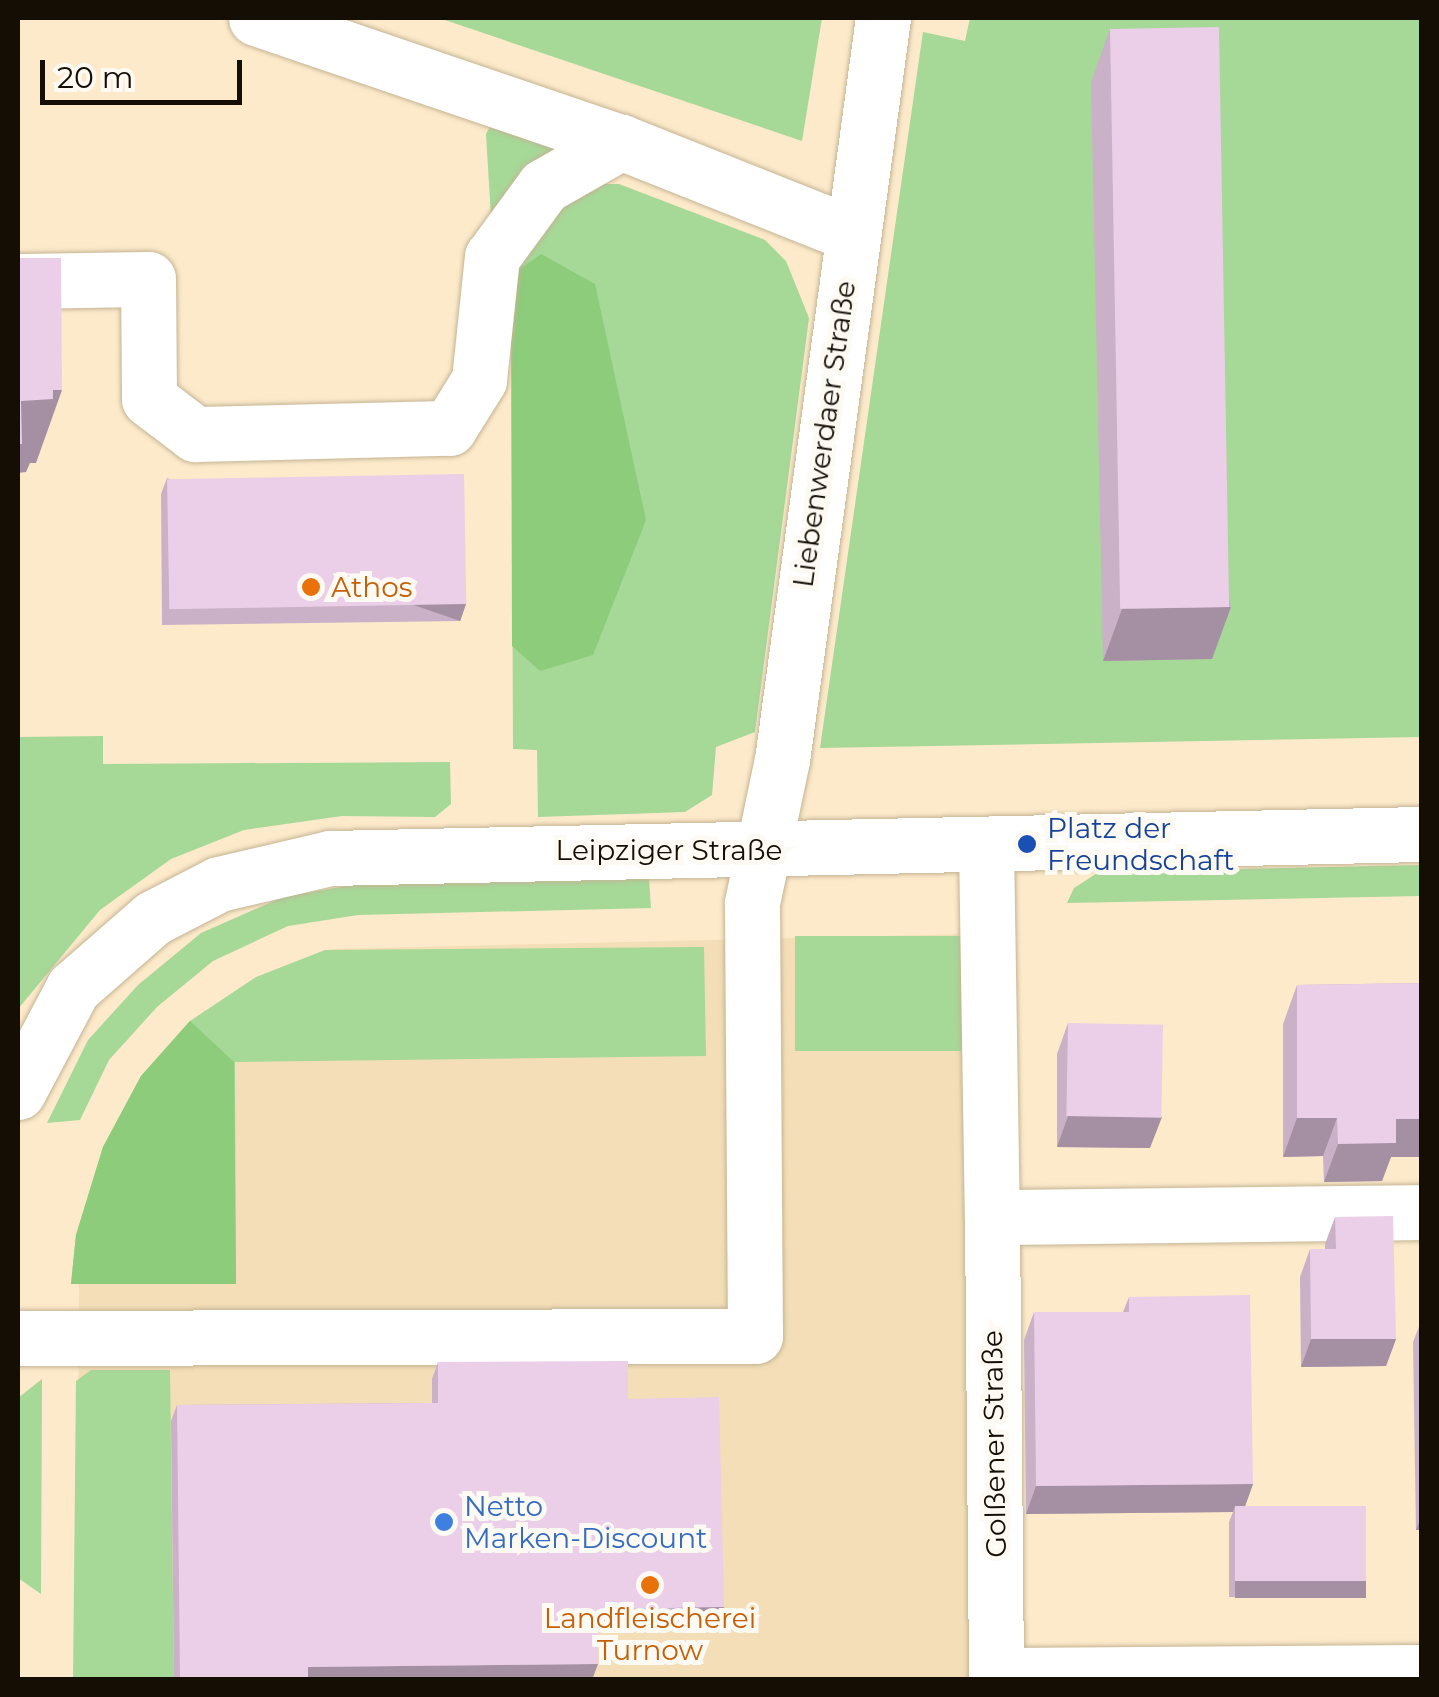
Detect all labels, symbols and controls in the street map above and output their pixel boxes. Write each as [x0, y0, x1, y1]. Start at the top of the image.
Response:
scale bar [45, 40, 248, 102]
text: 20 m [57, 59, 134, 96]
street label: Liebenwerdaer Straße [786, 279, 862, 589]
place label: Athos [331, 570, 412, 604]
marker: Athos [300, 576, 322, 598]
place label: Platz der Freundschaft [1047, 811, 1234, 877]
street label: Leipziger Straße [556, 833, 782, 867]
marker: Platz der Freundschaft [1016, 833, 1038, 855]
street label: Golßener Straße [975, 1330, 1013, 1558]
place label: Netto Marken-Discount [464, 1489, 707, 1555]
marker: Netto Marken-Discount [433, 1511, 455, 1533]
marker: Landfleischerei Turnow [639, 1574, 661, 1596]
place label: Landfleischerei Turnow [544, 1601, 756, 1667]

